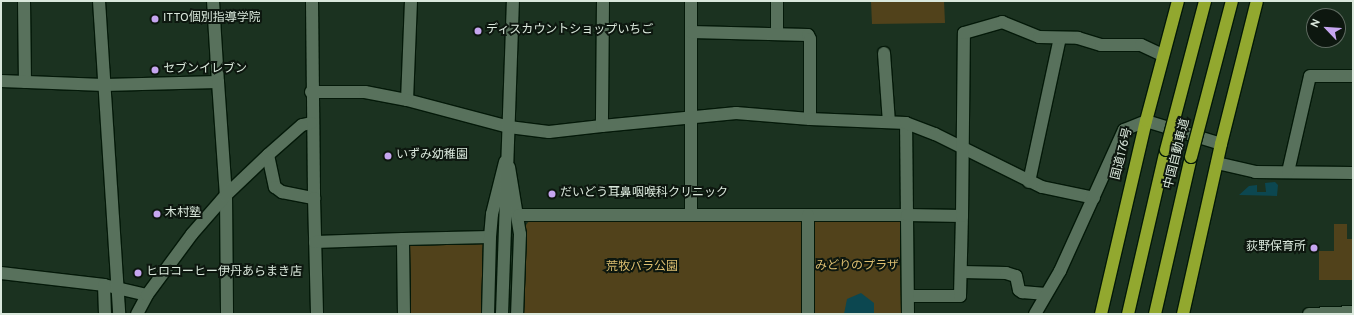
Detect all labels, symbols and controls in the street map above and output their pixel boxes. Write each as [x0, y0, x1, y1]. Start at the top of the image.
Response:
north arrow [1306, 8, 1346, 48]
place label: ITTO個別指導学院 [163, 12, 261, 26]
marker: ITTO個別指導学院 [150, 14, 160, 24]
text: N [1308, 17, 1324, 30]
place label: ディスカウントショップいちご [486, 24, 654, 38]
marker: ディスカウントショップいちご [473, 26, 483, 36]
place label: セブンイレブン [163, 63, 247, 77]
marker: セブンイレブン [150, 65, 160, 75]
street label: 中国自動車道 [1162, 117, 1194, 191]
street label: 国道176号 [1110, 126, 1136, 182]
place label: いずみ幼稚園 [396, 149, 468, 163]
marker: いずみ幼稚園 [383, 151, 393, 161]
place label: だいどう耳鼻咽喉科クリニック [560, 187, 728, 201]
marker: だいどう耳鼻咽喉科クリニック [547, 189, 557, 199]
place label: 木村塾 [165, 207, 201, 221]
marker: 木村塾 [152, 209, 162, 219]
place label: 荻野保育所 [1246, 241, 1306, 255]
marker: 荻野保育所 [1309, 243, 1319, 253]
park label: みどりのプラザ [815, 260, 899, 274]
park label: 荒牧バラ公園 [606, 261, 678, 275]
place label: ヒロコーヒー伊丹あらまき店 [146, 266, 302, 280]
marker: ヒロコーヒー伊丹あらまき店 [133, 268, 143, 278]

